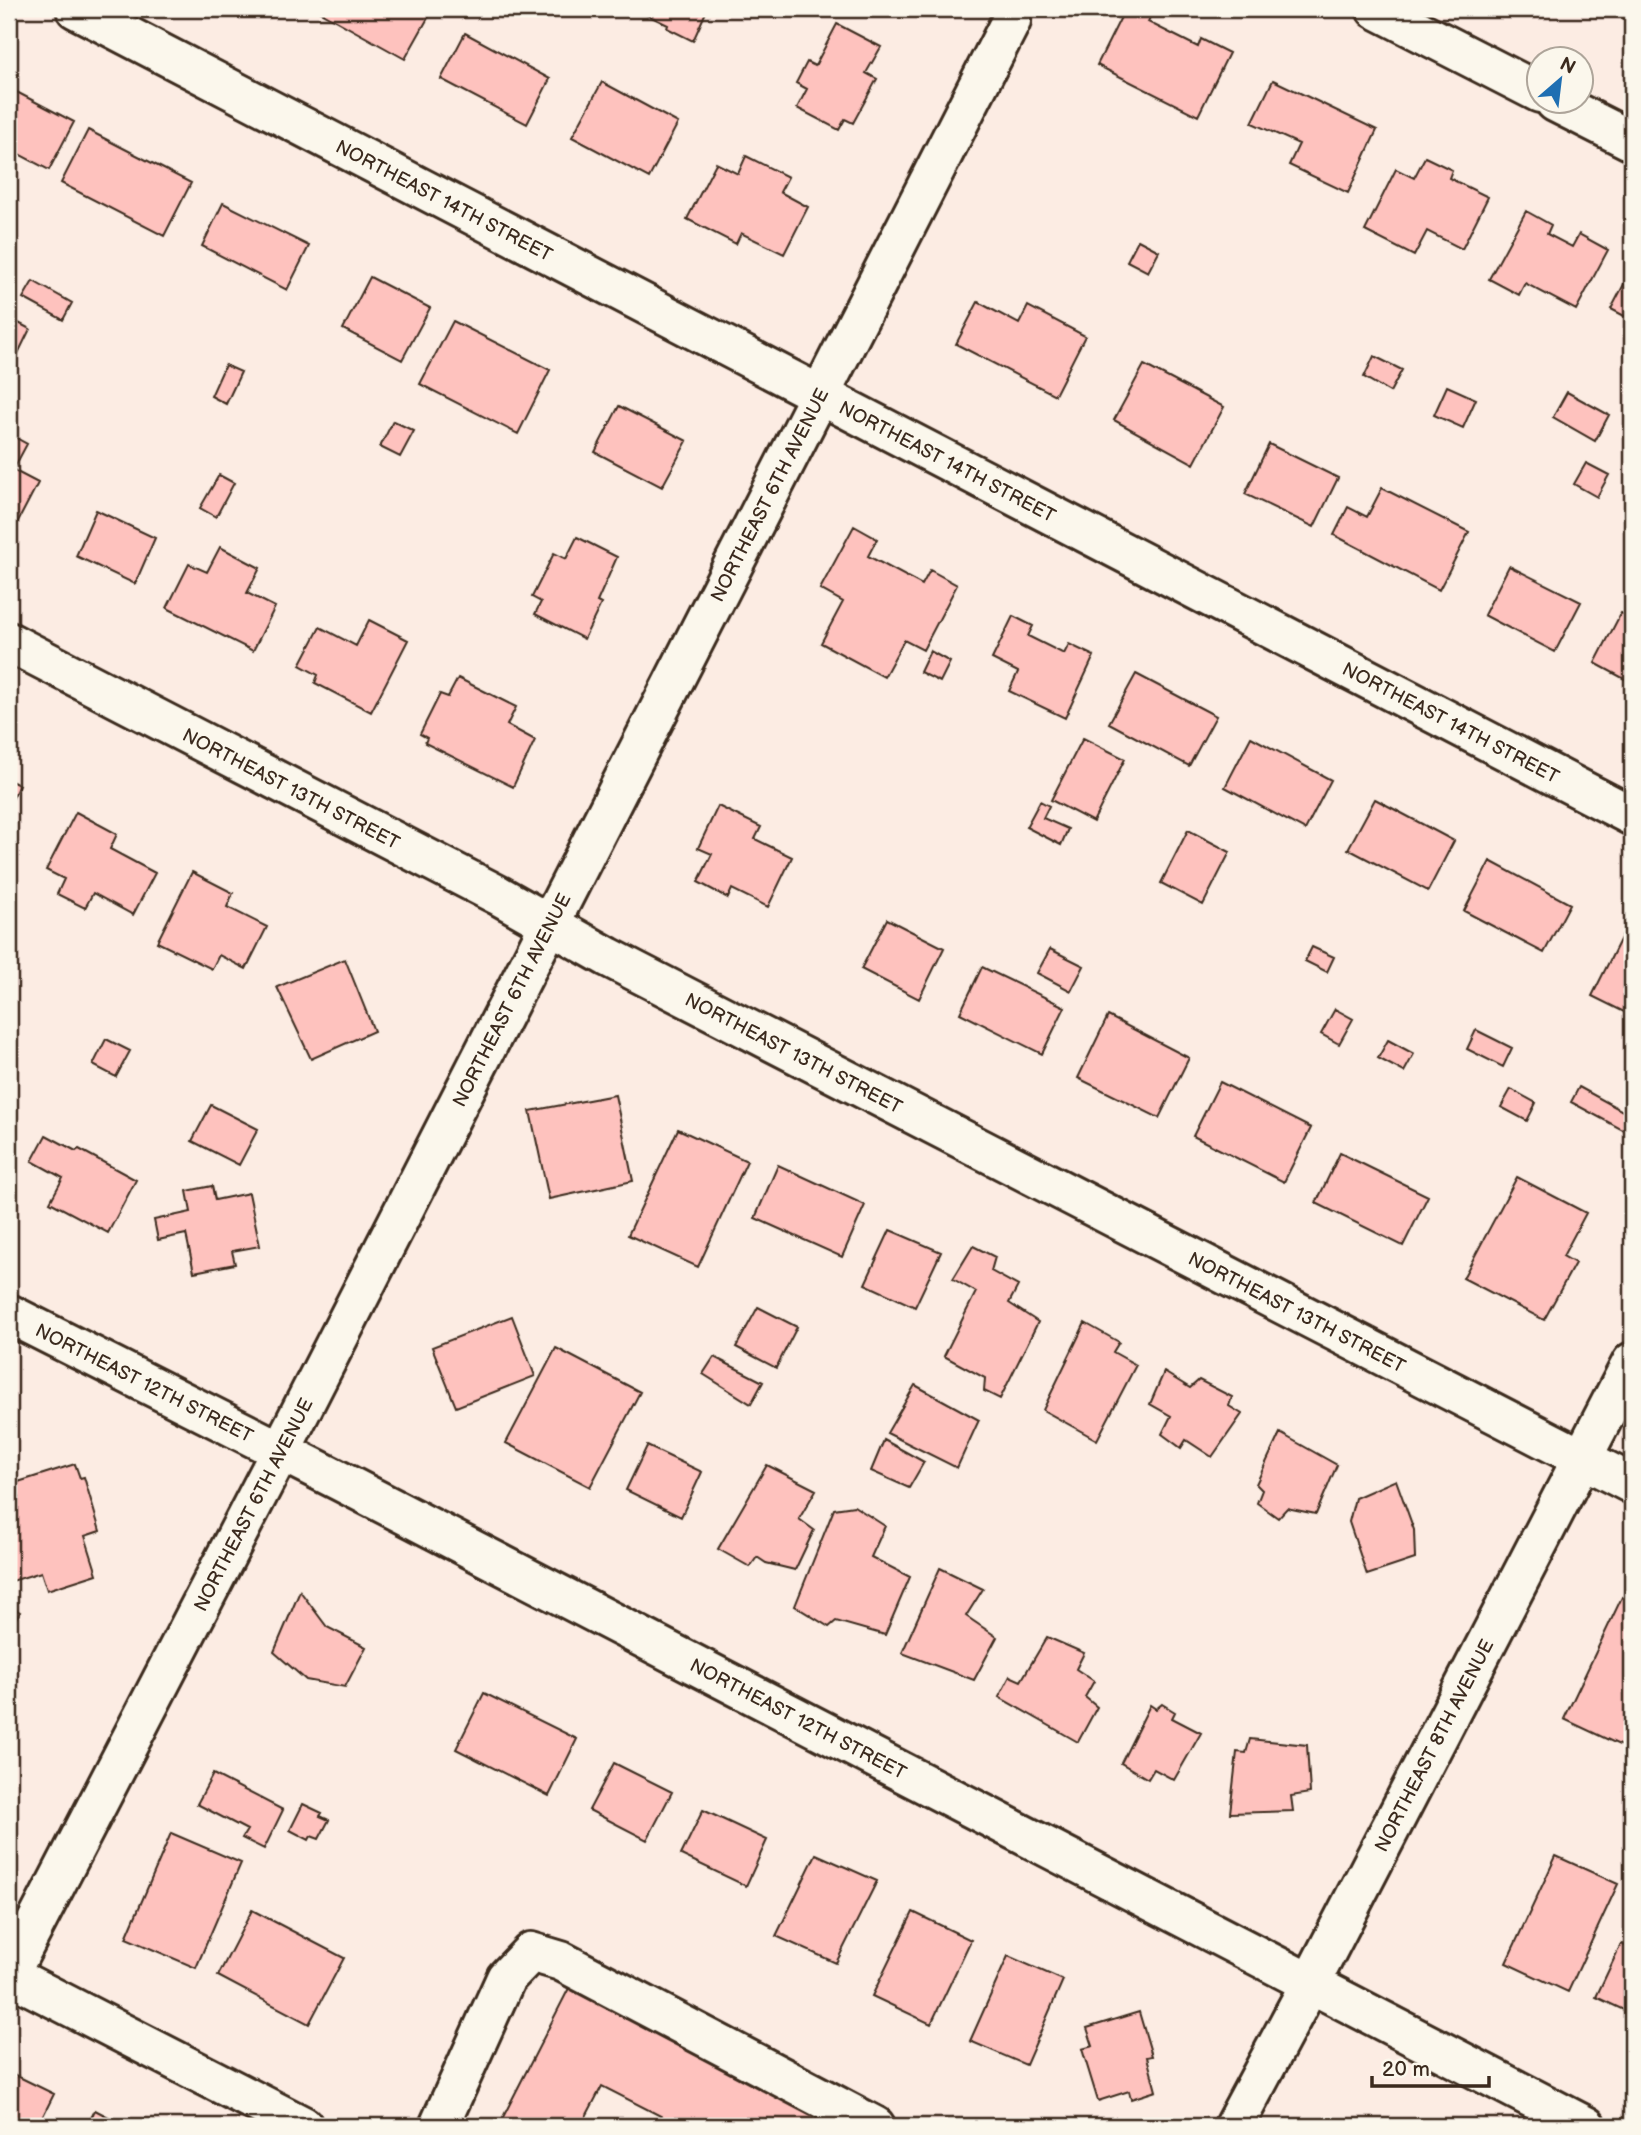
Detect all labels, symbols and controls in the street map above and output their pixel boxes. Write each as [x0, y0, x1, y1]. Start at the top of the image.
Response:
north arrow [1526, 46, 1596, 116]
text: N [1556, 53, 1579, 80]
street label: NORTHEAST 14TH STREET [331, 136, 557, 267]
street label: NORTHEAST 6TH AVENUE [706, 385, 834, 606]
street label: NORTHEAST 14TH STREET [835, 397, 1060, 528]
street label: NORTHEAST 14TH STREET [1338, 658, 1563, 789]
street label: NORTHEAST 13TH STREET [178, 724, 404, 855]
street label: NORTHEAST 6TH AVENUE [448, 890, 576, 1111]
street label: NORTHEAST 13TH STREET [681, 989, 906, 1120]
street label: NORTHEAST 13TH STREET [1184, 1248, 1410, 1379]
street label: NORTHEAST 12TH STREET [31, 1319, 257, 1449]
street label: NORTHEAST 6TH AVENUE [190, 1395, 319, 1615]
street label: NORTHEAST 8TH AVENUE [1371, 1636, 1499, 1856]
street label: NORTHEAST 12TH STREET [686, 1654, 910, 1785]
scale bar [1372, 2044, 1489, 2088]
text: 20 m [1382, 2057, 1430, 2082]

